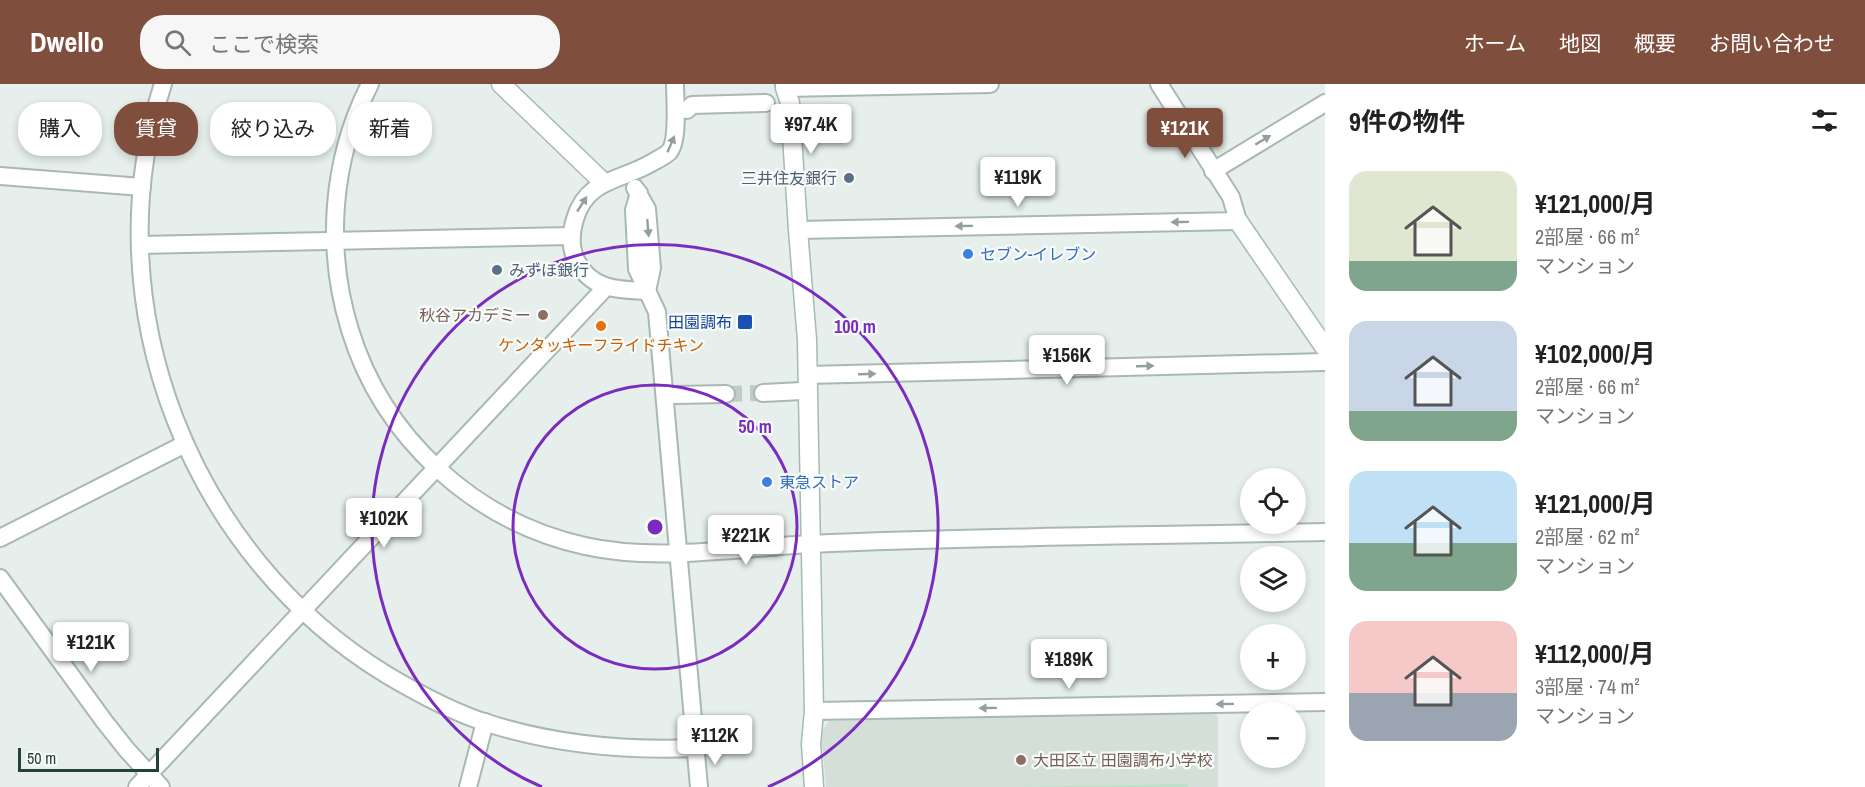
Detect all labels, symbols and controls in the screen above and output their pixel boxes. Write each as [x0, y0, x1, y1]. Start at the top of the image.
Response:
search box [140, 15, 560, 69]
text: Dwello [30, 23, 104, 61]
icon: search [161, 26, 194, 59]
text: ここで検索 [209, 29, 319, 59]
text: ホーム [1464, 29, 1526, 58]
text: 地図 [1559, 29, 1601, 58]
text: 概要 [1634, 29, 1676, 58]
text: お問い合わせ [1709, 29, 1835, 58]
chip: 購入 [18, 102, 102, 156]
chip: 賃貸 [114, 102, 198, 156]
chip: 絞り込み [210, 102, 336, 156]
chip: 新着 [348, 102, 432, 156]
pin: ¥97.4K [762, 104, 860, 155]
text: 9件の物件 [1349, 104, 1465, 139]
icon: filters [1808, 104, 1841, 137]
pin: ¥121K [1143, 108, 1227, 159]
text: ¥97.4K [785, 110, 837, 137]
text: ¥121K [1161, 114, 1209, 141]
one-way arrow [666, 135, 676, 153]
one-way arrow [1255, 135, 1271, 146]
pin: ¥119K [976, 157, 1060, 208]
text: ¥119K [994, 163, 1042, 190]
place label: 三井住友銀行 [741, 167, 837, 189]
marker: 三井住友銀行 [842, 171, 856, 185]
text: ¥121,000/月 [1535, 186, 1656, 221]
one-way arrow [577, 195, 588, 212]
icon: home [1397, 195, 1469, 267]
one-way arrow [1170, 217, 1189, 227]
one-way arrow [643, 218, 653, 237]
one-way arrow [954, 222, 973, 231]
text: 2部屋 · 66 m² [1535, 223, 1640, 250]
place label: セブン-イレブン [980, 243, 1096, 265]
marker: セブン-イレブン [961, 247, 975, 261]
text: マンション [1535, 252, 1635, 279]
place label: みずほ銀行 [509, 259, 589, 281]
marker: みずほ銀行 [490, 263, 504, 277]
place label: 秋谷アカデミー [419, 304, 531, 326]
marker: 秋谷アカデミー [536, 308, 550, 322]
place label: 田園調布 [668, 311, 732, 333]
marker: 田園調布 [736, 313, 754, 331]
text: 100 m [834, 314, 876, 339]
marker: ケンタッキーフライドチキン [594, 319, 608, 333]
place label: ケンタッキーフライドチキン [498, 334, 704, 356]
pin: ¥156K [1025, 335, 1109, 386]
text: ¥102,000/月 [1535, 336, 1656, 371]
text: ¥156K [1043, 341, 1091, 368]
icon: home [1397, 345, 1469, 417]
one-way arrow [1136, 361, 1155, 371]
one-way arrow [857, 369, 876, 378]
text: 2部屋 · 66 m² [1535, 373, 1640, 400]
text: マンション [1535, 402, 1635, 429]
text: 50 m [738, 414, 772, 439]
map controls [1240, 468, 1306, 768]
button: locate [1240, 468, 1306, 534]
place label: 東急ストア [779, 471, 859, 493]
marker: 東急ストア [760, 475, 774, 489]
text: ¥121,000/月 [1535, 486, 1656, 521]
icon: home [1397, 495, 1469, 567]
pin: ¥102K [342, 498, 426, 549]
text: ¥102K [360, 504, 408, 531]
pin: ¥221K [704, 515, 788, 566]
centre of rings [645, 517, 665, 537]
text: ¥221K [722, 521, 770, 548]
text: 2部屋 · 62 m² [1535, 523, 1640, 550]
button: layers [1240, 546, 1306, 612]
text: マンション [1535, 552, 1635, 579]
pin: ¥121K [49, 622, 133, 673]
button: + [1240, 624, 1306, 690]
text: ¥121K [67, 628, 115, 655]
text: ¥112,000/月 [1535, 636, 1655, 671]
pin: ¥189K [1027, 639, 1111, 690]
text: ¥189K [1045, 645, 1093, 672]
icon: home [1397, 645, 1469, 717]
text: 3部屋 · 74 m² [1535, 673, 1640, 700]
one-way arrow [1215, 699, 1234, 709]
button: − [1240, 702, 1306, 768]
text: マンション [1535, 702, 1635, 729]
one-way arrow [978, 704, 997, 713]
pin: ¥112K [673, 715, 757, 766]
text: ¥112K [691, 721, 739, 748]
scale bar [18, 745, 159, 772]
text: 50 m [27, 747, 56, 769]
place label: 大田区立 田園調布小学校 [1033, 749, 1213, 771]
marker: 大田区立 田園調布小学校 [1014, 753, 1028, 767]

